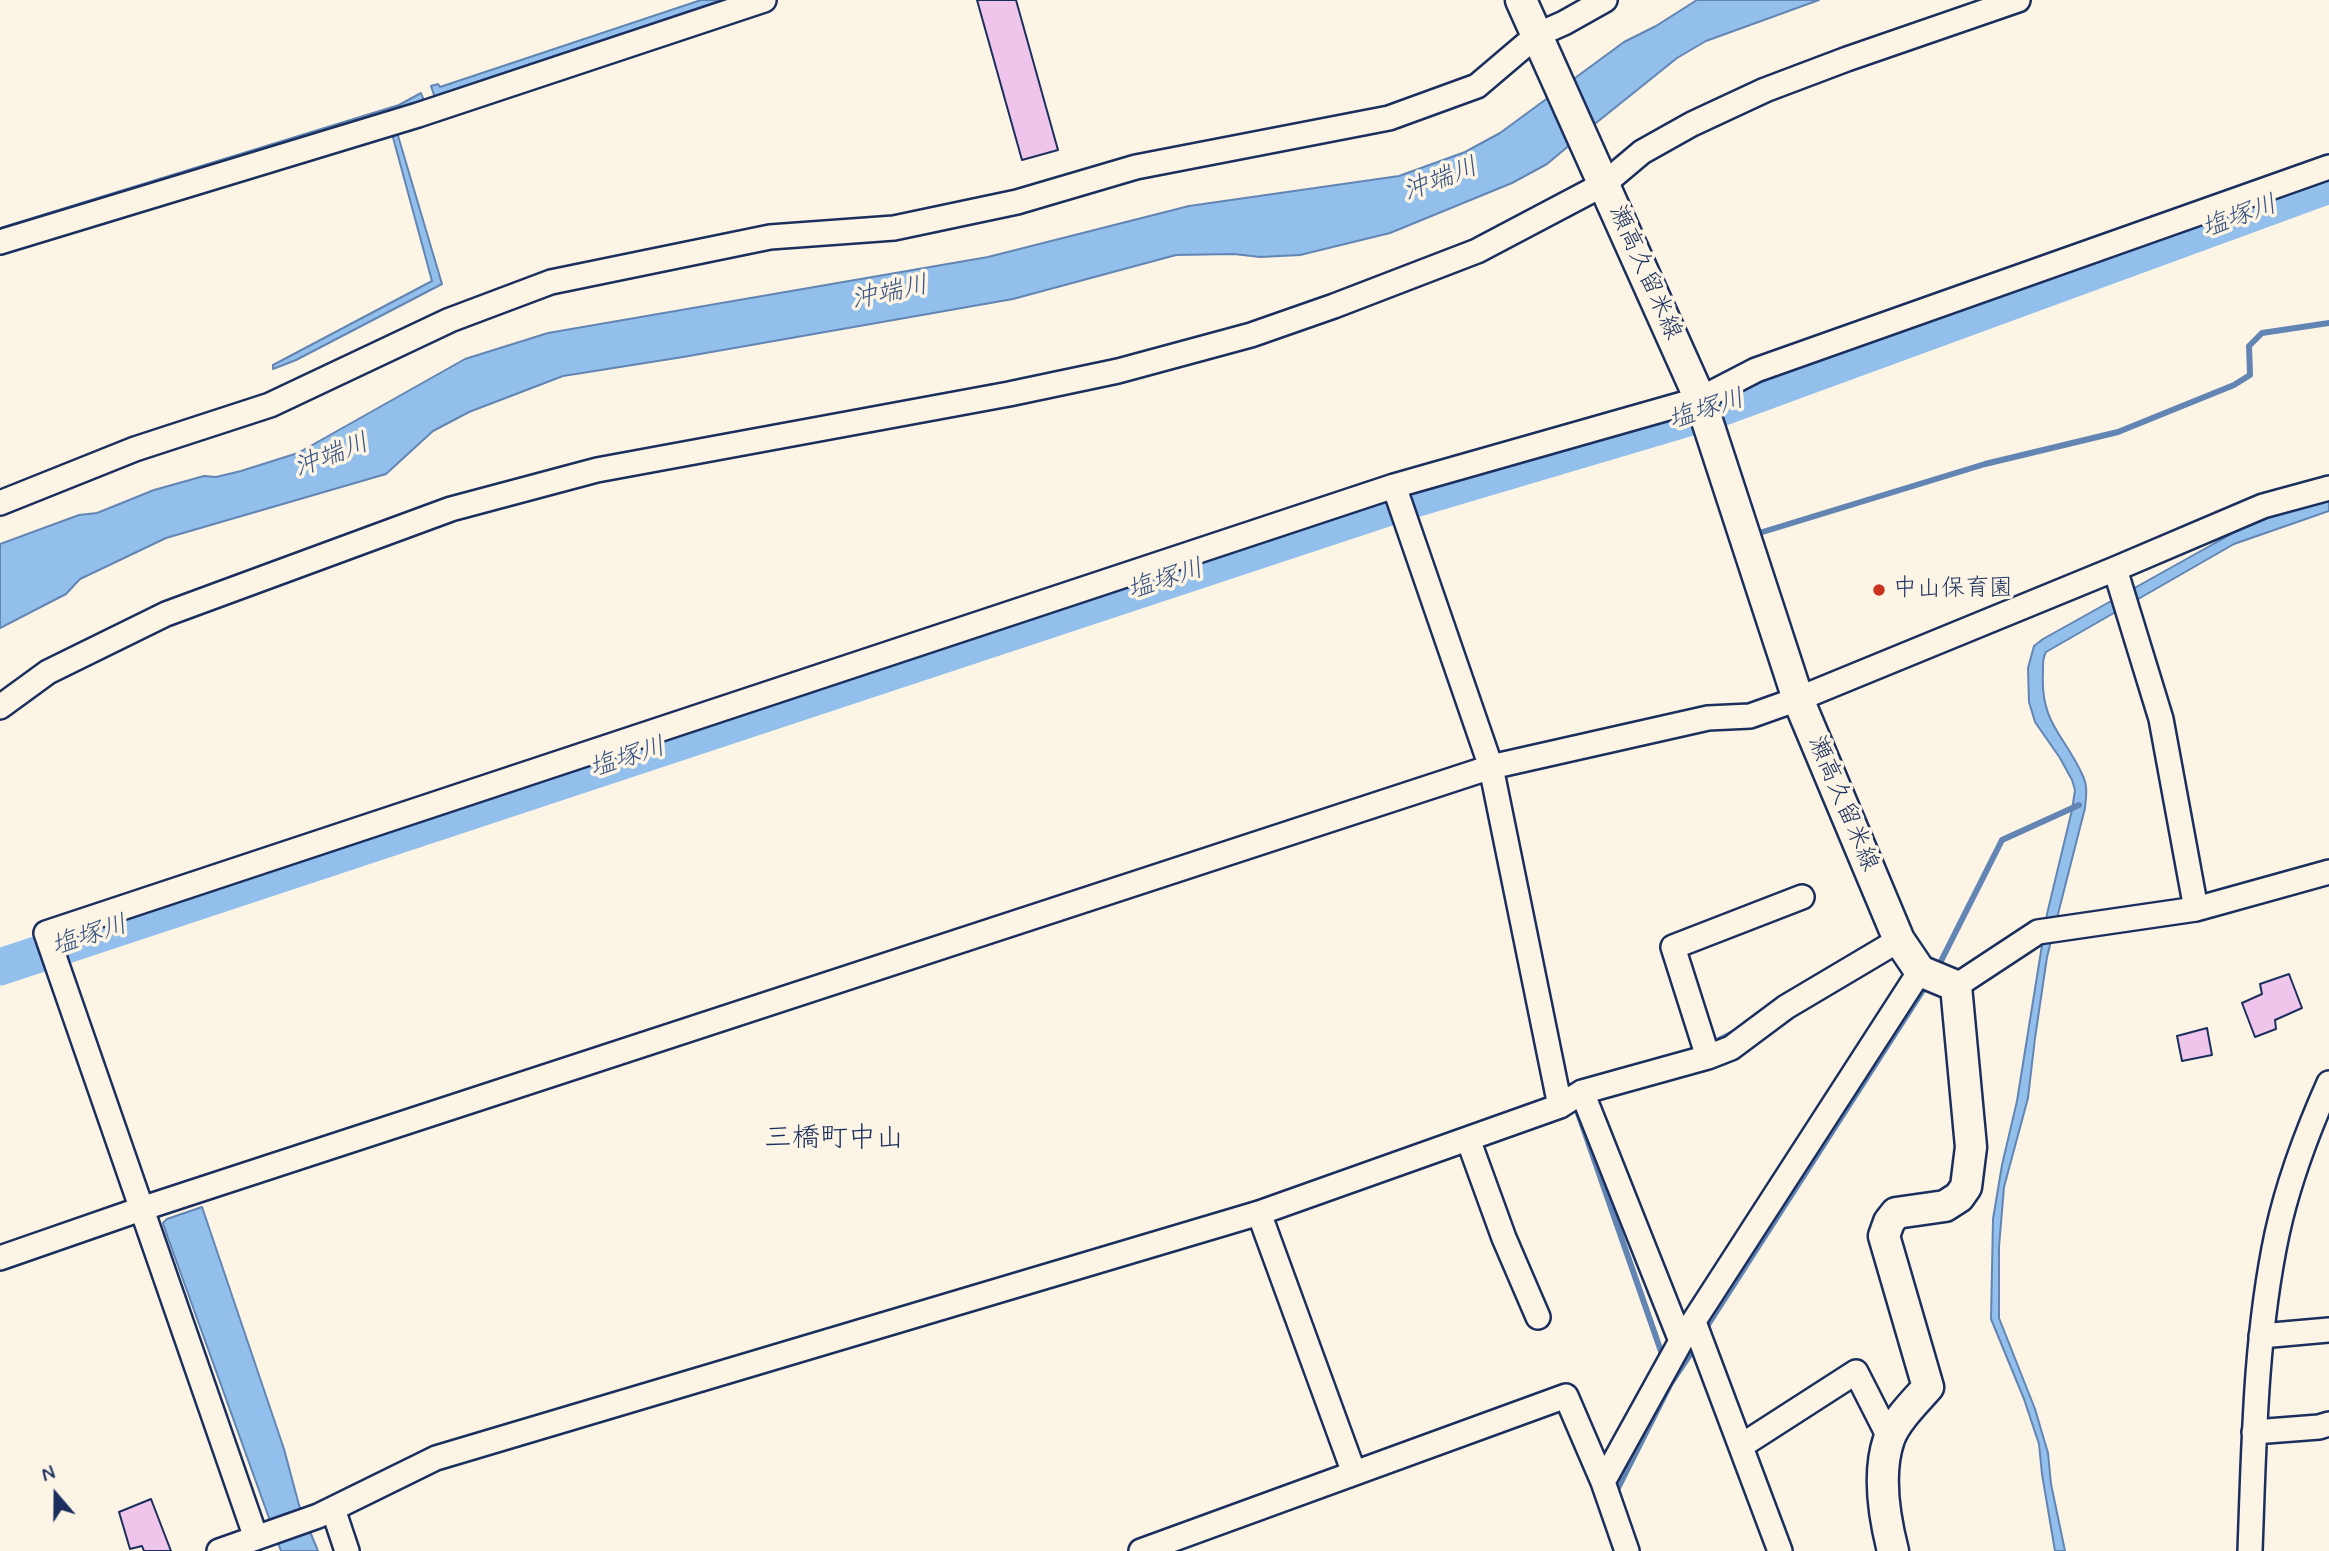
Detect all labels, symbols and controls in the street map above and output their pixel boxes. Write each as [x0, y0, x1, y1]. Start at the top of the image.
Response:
water label: 沖端川 [1399, 152, 1483, 210]
water label: 塩塚川 [2198, 190, 2282, 246]
street label: 瀬高久留米線 [1602, 201, 1686, 345]
water label: 沖端川 [849, 271, 931, 317]
water label: 塩塚川 [1665, 384, 1749, 438]
water label: 沖端川 [290, 428, 374, 486]
water label: 塩塚川 [1124, 554, 1208, 608]
place label: 中山保育園 [1893, 576, 2013, 604]
marker: 中山保育園 [1871, 582, 1887, 598]
water label: 塩塚川 [586, 732, 670, 786]
street label: 瀬高久留米線 [1801, 732, 1883, 876]
water label: 塩塚川 [48, 910, 132, 964]
district label: 三橋町中山 [764, 1123, 904, 1157]
north arrow [21, 1460, 91, 1530]
text: N [38, 1461, 59, 1489]

